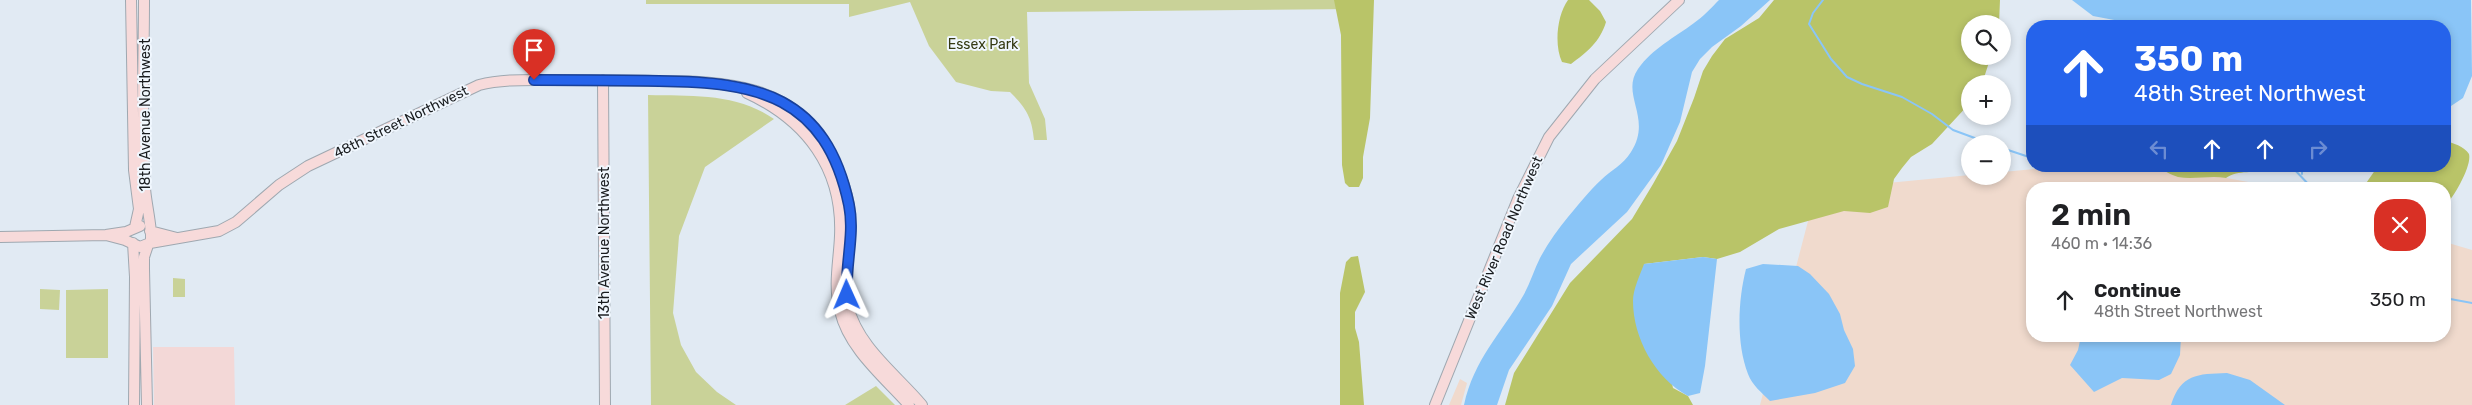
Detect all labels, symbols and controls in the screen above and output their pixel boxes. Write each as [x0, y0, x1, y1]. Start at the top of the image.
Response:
map controls [1961, 15, 2011, 185]
button: search [1961, 15, 2011, 65]
pin [513, 29, 555, 80]
icon: arrive [520, 36, 548, 64]
park label: Essex Park [948, 36, 1019, 53]
street label: 18th Avenue Northwest [137, 38, 154, 191]
text: 350 m [2134, 38, 2243, 80]
icon: ahead [2051, 40, 2116, 105]
button: + [1961, 75, 2011, 125]
text: 48th Street Northwest [2134, 80, 2366, 107]
street label: 48th Street Northwest [331, 82, 471, 162]
button: − [1961, 135, 2011, 185]
icon: left [2145, 135, 2173, 163]
icon: ahead [2198, 135, 2226, 163]
icon: ahead [2251, 135, 2279, 163]
icon: right [2304, 135, 2332, 163]
street label: West River Road Northwest [1462, 153, 1546, 322]
street label: 13th Avenue Northwest [596, 166, 613, 319]
text: 2 min [2051, 197, 2131, 233]
button: close [2374, 199, 2426, 251]
text: 460 m · 14:36 [2051, 234, 2152, 253]
position arrow [820, 268, 872, 320]
text: Continue [2094, 279, 2181, 302]
icon: ahead [2051, 286, 2079, 314]
text: 350 m [2370, 288, 2426, 311]
text: 48th Street Northwest [2094, 302, 2262, 321]

